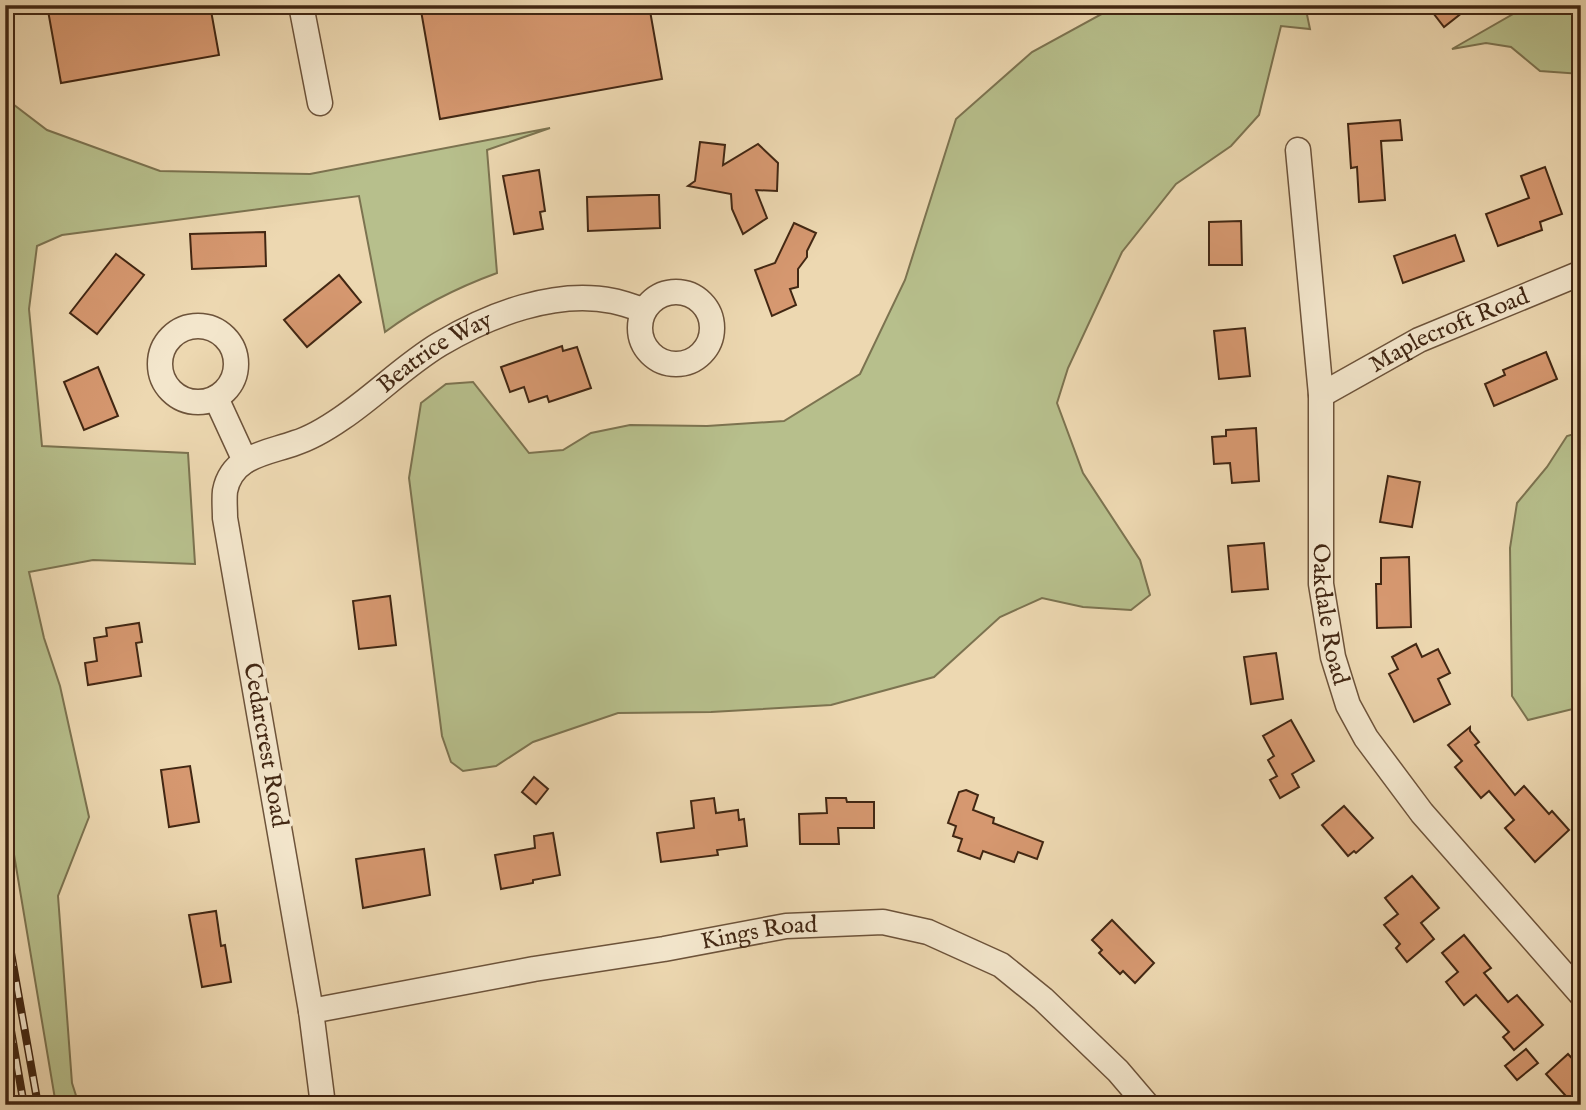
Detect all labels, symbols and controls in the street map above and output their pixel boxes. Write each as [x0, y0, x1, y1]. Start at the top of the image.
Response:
street label: Maplecroft Road [1364, 281, 1534, 380]
street label: Beatrice Way [371, 304, 497, 400]
street label: Oakdale Road [1306, 543, 1356, 689]
street label: Cedarcrest Road [235, 660, 295, 830]
street label: Kings Road [698, 909, 818, 957]

